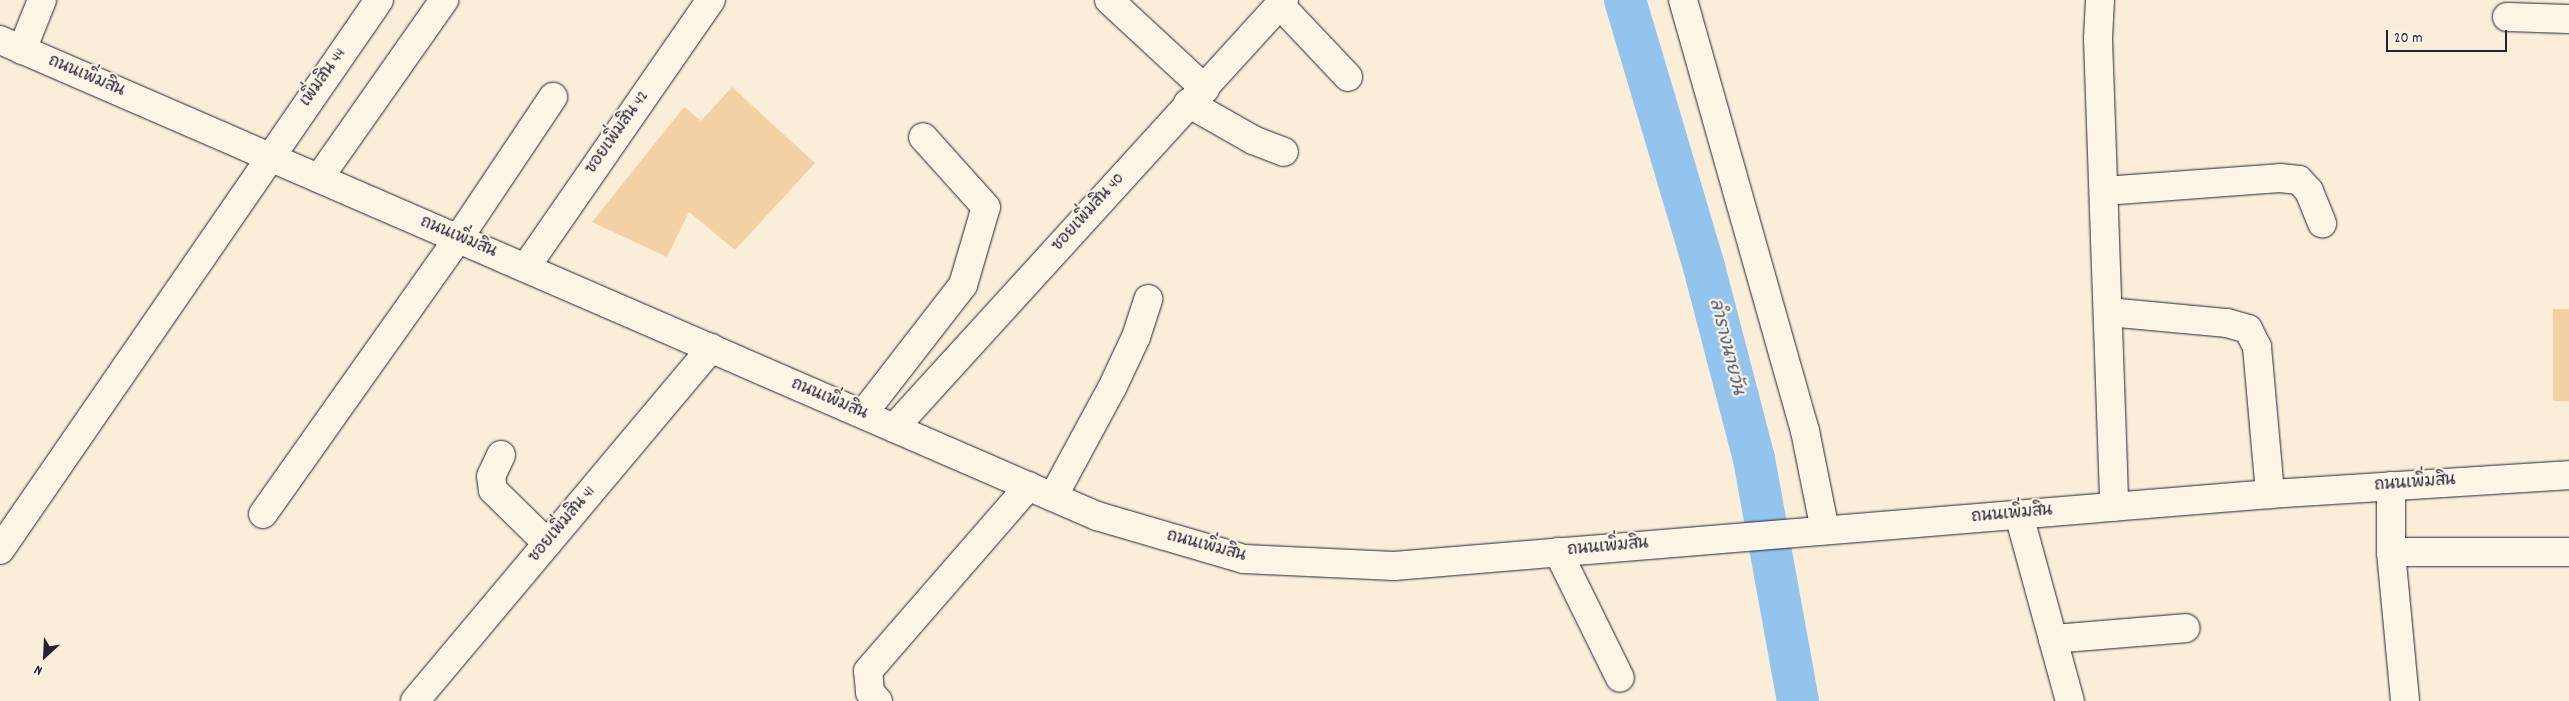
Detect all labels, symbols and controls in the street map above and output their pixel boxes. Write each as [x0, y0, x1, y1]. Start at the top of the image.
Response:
scale bar [2389, 20, 2510, 52]
text: 20 m [2394, 28, 2422, 50]
street label: เพิ่มสิน 44 [297, 45, 351, 111]
street label: ถนนเพิ่มสิน [45, 52, 127, 102]
street label: ซอยเพิ่มสิน 42 [582, 88, 654, 178]
street label: ซอยเพิ่มสิน 40 [1049, 170, 1129, 256]
street label: ถนนเพิ่มสิน [417, 213, 499, 263]
water label: ลำรางนายวัน [1703, 297, 1747, 397]
street label: ถนนเพิ่มสิน [788, 375, 870, 425]
street label: ถนนเพิ่มสิน [2374, 472, 2456, 496]
street label: ซอยเพิ่มสิน 41 [526, 483, 600, 567]
street label: ถนนเพิ่มสิน [1971, 502, 2053, 528]
street label: ถนนเพิ่มสิน [1164, 527, 1248, 567]
street label: ถนนเพิ่มสิน [1567, 535, 1649, 561]
north arrow [20, 631, 70, 681]
text: N [31, 659, 46, 680]

